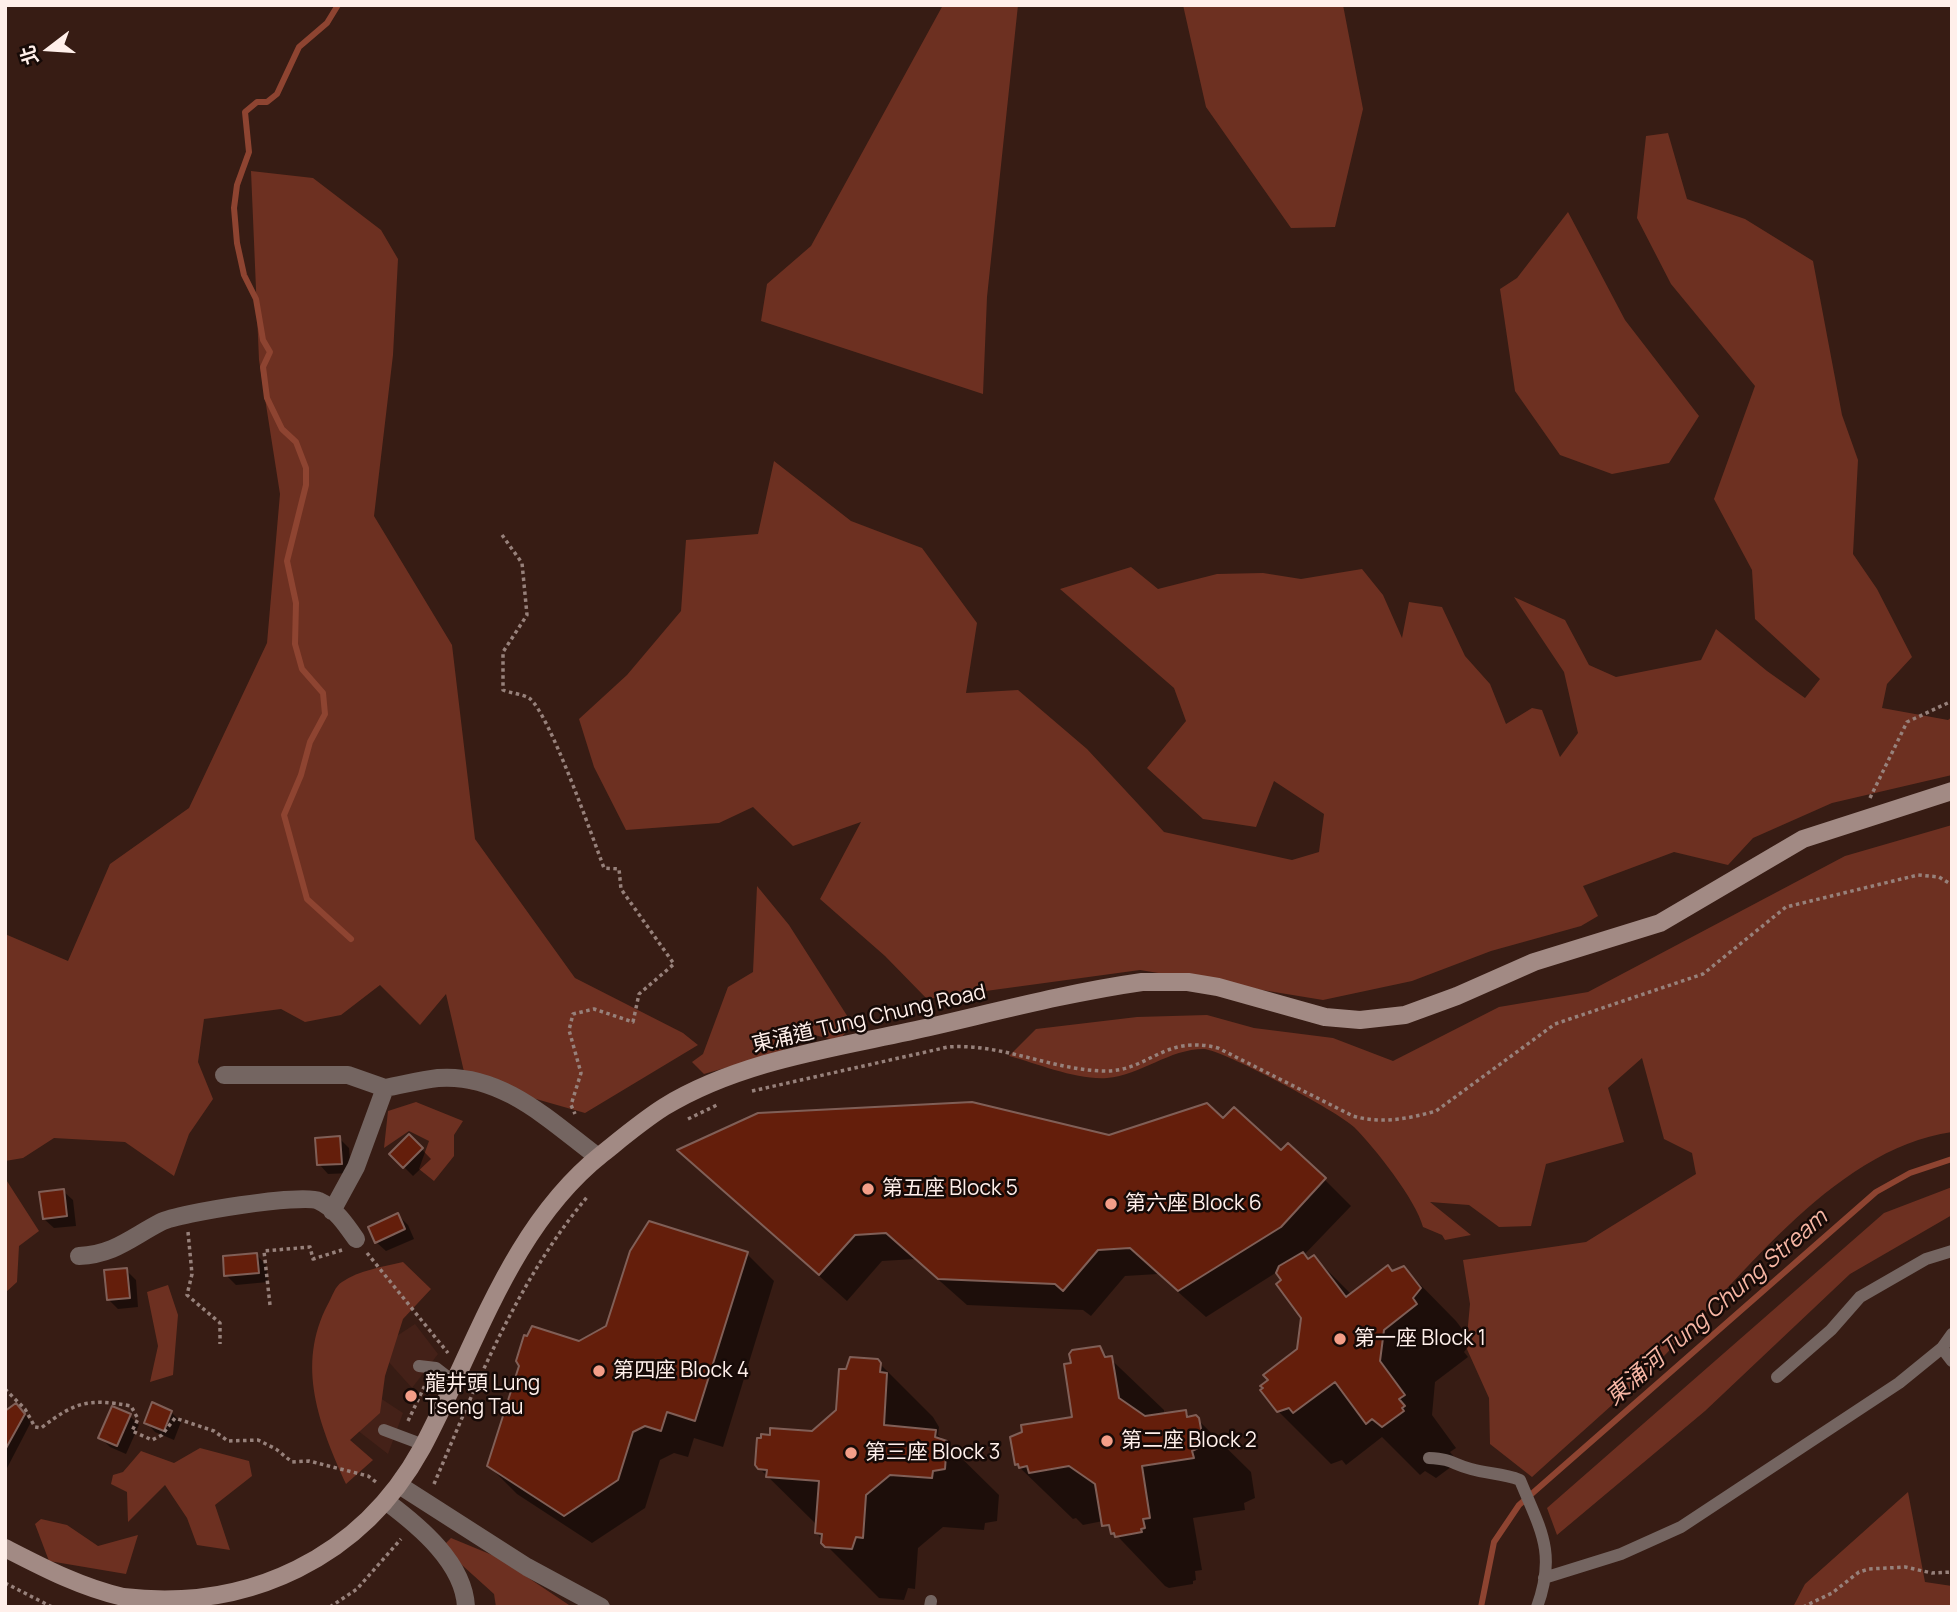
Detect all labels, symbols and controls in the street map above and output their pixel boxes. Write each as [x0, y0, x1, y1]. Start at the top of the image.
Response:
north arrow [14, 14, 84, 84]
text: 北 [14, 42, 44, 68]
street label: 東涌道 Tung Chung Road [750, 980, 988, 1058]
place label: 第五座 Block 5 [882, 1176, 1018, 1202]
marker: 第五座 Block 5 [860, 1181, 876, 1197]
place label: 第六座 Block 6 [1125, 1191, 1262, 1217]
marker: 第六座 Block 6 [1103, 1196, 1119, 1212]
water label: 東涌河 Tung Chung Stream [1601, 1204, 1833, 1412]
place label: 第一座 Block 1 [1354, 1326, 1486, 1352]
marker: 第一座 Block 1 [1332, 1331, 1348, 1347]
place label: 第四座 Block 4 [613, 1358, 749, 1384]
marker: 第四座 Block 4 [591, 1363, 607, 1379]
place label: 龍井頭 Lung Tseng Tau [425, 1371, 540, 1421]
marker: 龍井頭 Lung Tseng Tau [403, 1388, 419, 1404]
place label: 第二座 Block 2 [1121, 1428, 1257, 1454]
marker: 第二座 Block 2 [1099, 1433, 1115, 1449]
place label: 第三座 Block 3 [865, 1440, 1000, 1466]
marker: 第三座 Block 3 [843, 1445, 859, 1461]

